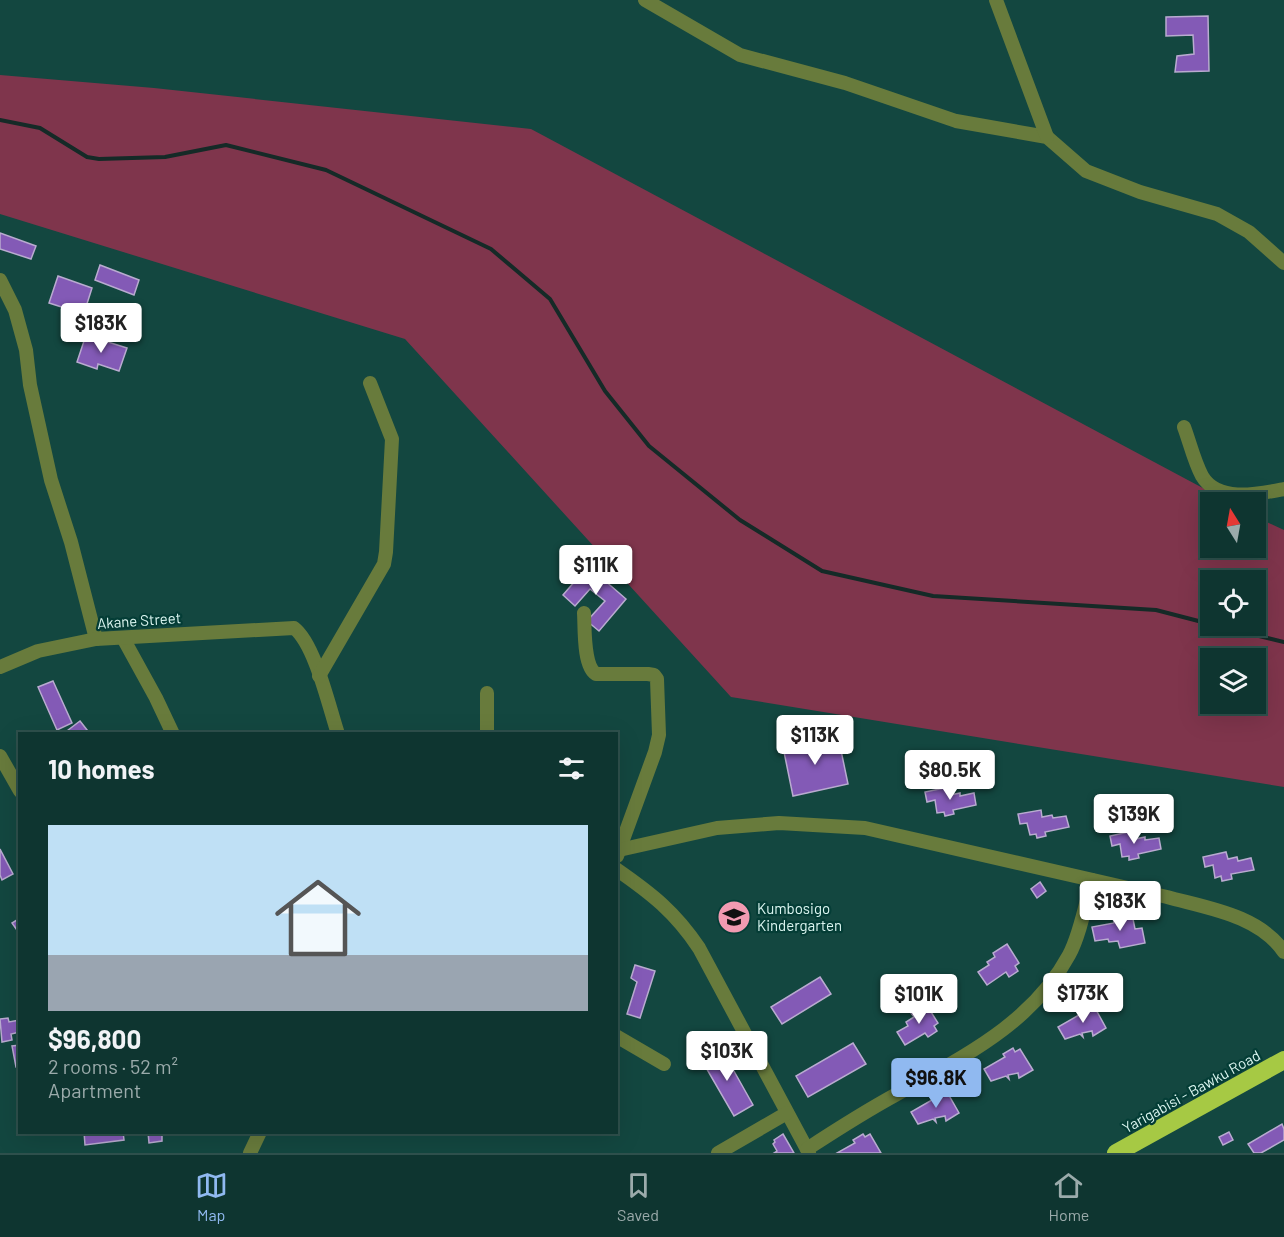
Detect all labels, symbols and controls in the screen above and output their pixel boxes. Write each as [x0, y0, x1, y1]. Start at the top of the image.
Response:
pin: $183K [59, 303, 143, 354]
text: $183K [75, 310, 127, 334]
north arrow [1200, 492, 1266, 558]
map controls [1200, 492, 1266, 714]
pin: $111K [554, 545, 638, 596]
text: $111K [573, 552, 619, 576]
button: locate [1200, 570, 1266, 636]
street label: Akane Street [96, 608, 182, 632]
button: layers [1200, 648, 1266, 714]
pin: $113K [773, 715, 857, 766]
text: $113K [790, 722, 840, 746]
pin: $80.5K [901, 750, 999, 801]
icon: filters [555, 752, 588, 785]
text: 10 homes [48, 753, 155, 784]
text: $80.5K [919, 757, 981, 781]
pin: $139K [1092, 794, 1176, 845]
text: $139K [1108, 801, 1160, 825]
icon: home [264, 864, 372, 972]
pin: $183K [1078, 881, 1162, 932]
text: $183K [1094, 888, 1146, 912]
school or university icon: Kumbosigo Kindergarten [716, 899, 752, 935]
place label: Kumbosigo Kindergarten [757, 899, 842, 934]
pin: $173K [1041, 973, 1125, 1024]
pin: $101K [877, 974, 961, 1025]
text: $173K [1057, 980, 1109, 1004]
text: $101K [894, 981, 944, 1005]
text: $96,800 [48, 1023, 141, 1054]
pin: $103K [685, 1031, 769, 1082]
text: $103K [700, 1038, 754, 1062]
street label: Yarigabisi - Bawku Road [1119, 1046, 1263, 1136]
text: 2 rooms · 52 m² [48, 1054, 178, 1078]
pin: $96.8K [887, 1058, 985, 1109]
text: $96.8K [905, 1065, 967, 1089]
text: Apartment [48, 1078, 141, 1102]
tab: Map [195, 1169, 228, 1224]
tab: Saved [617, 1169, 659, 1224]
tab: Home [1048, 1169, 1089, 1224]

